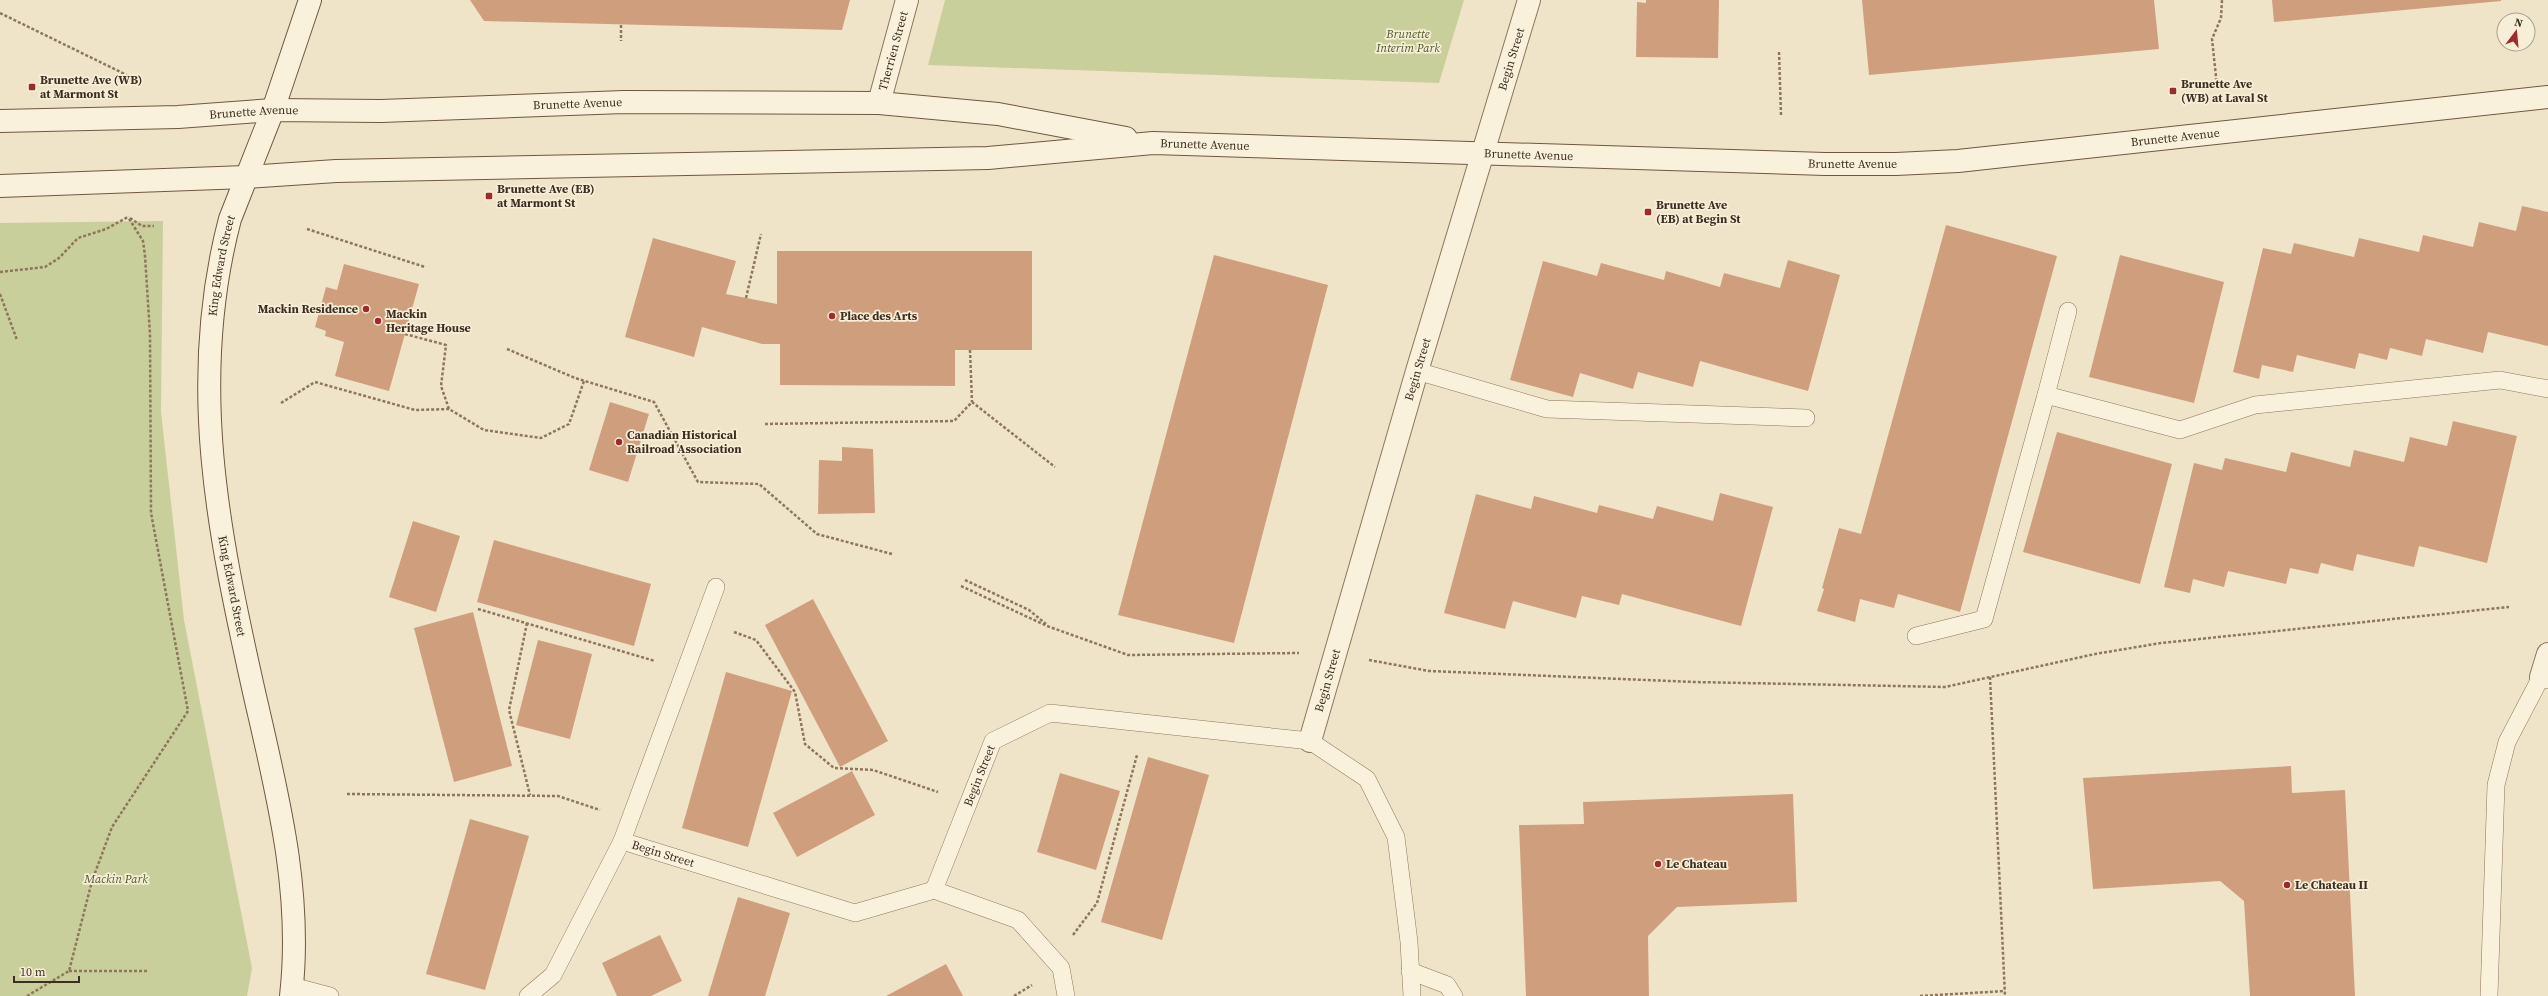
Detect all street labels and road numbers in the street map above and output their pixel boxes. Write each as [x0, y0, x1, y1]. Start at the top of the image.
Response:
street label: Therrien Street [875, 9, 912, 92]
street label: Begin Street [1494, 26, 1528, 92]
street label: Brunette Avenue [533, 94, 622, 113]
street label: Brunette Avenue [209, 102, 298, 123]
street label: Brunette Avenue [2130, 125, 2220, 150]
street label: Brunette Avenue [1160, 135, 1250, 154]
street label: Brunette Avenue [1484, 145, 1574, 164]
street label: Brunette Avenue [1808, 155, 1897, 172]
street label: King Edward Street [204, 213, 239, 317]
street label: Begin Street [1401, 336, 1435, 402]
street label: King Edward Street [214, 534, 250, 638]
street label: Begin Street [1311, 647, 1344, 714]
street label: Begin Street [960, 743, 999, 809]
street label: Begin Street [630, 837, 696, 871]

